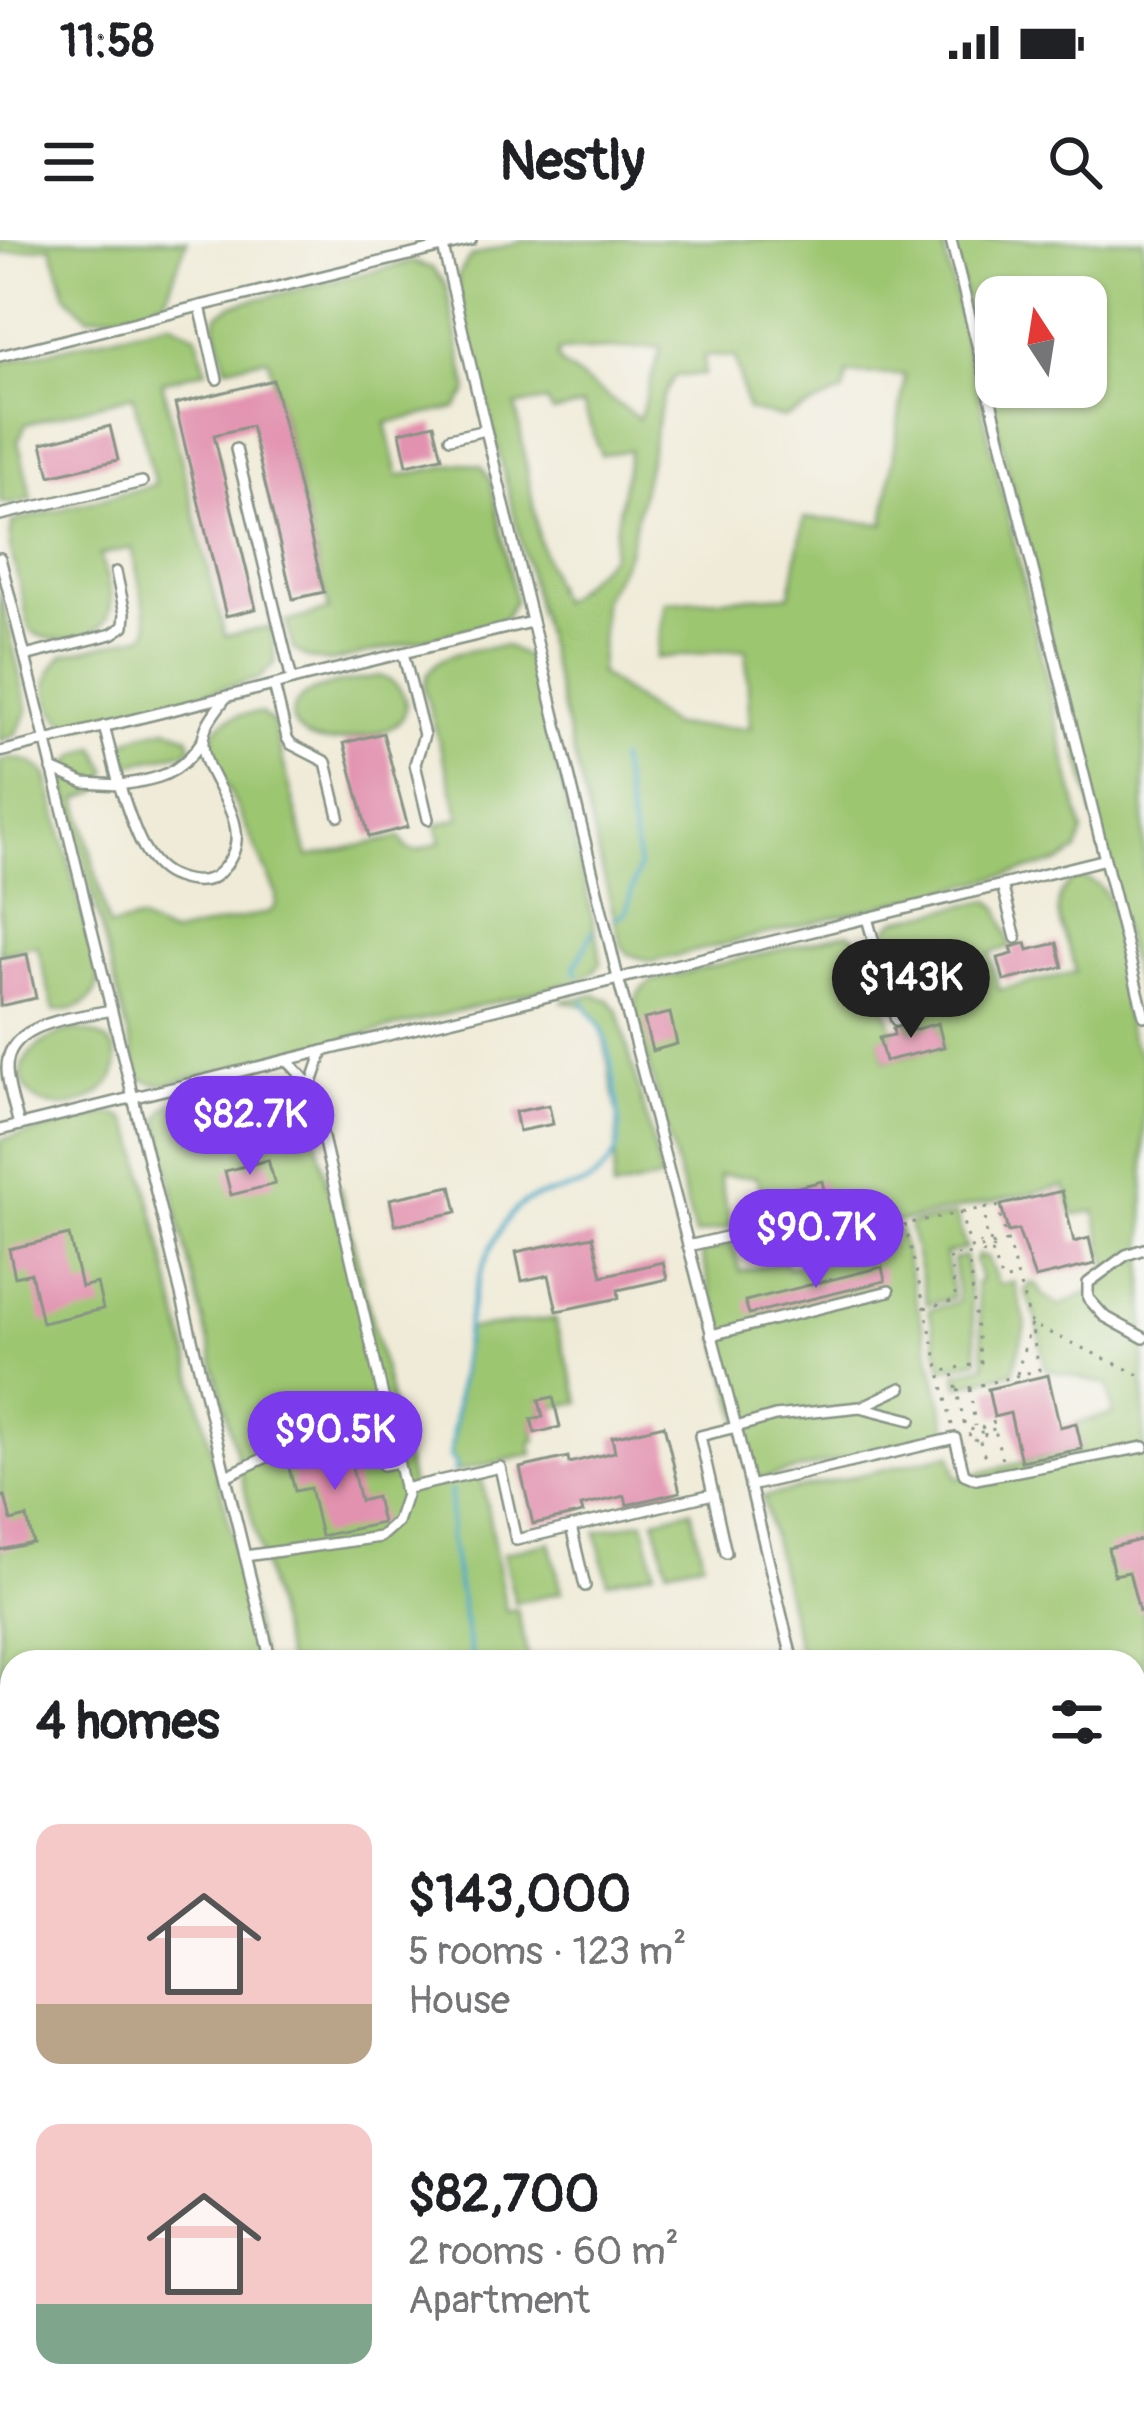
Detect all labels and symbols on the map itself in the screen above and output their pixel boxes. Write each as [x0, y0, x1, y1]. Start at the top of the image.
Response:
north arrow [975, 276, 1107, 408]
pin: $143K [827, 939, 995, 1041]
pin: $82.7K [152, 1076, 348, 1178]
pin: $90.7K [718, 1189, 914, 1291]
pin: $90.5K [237, 1391, 433, 1493]

